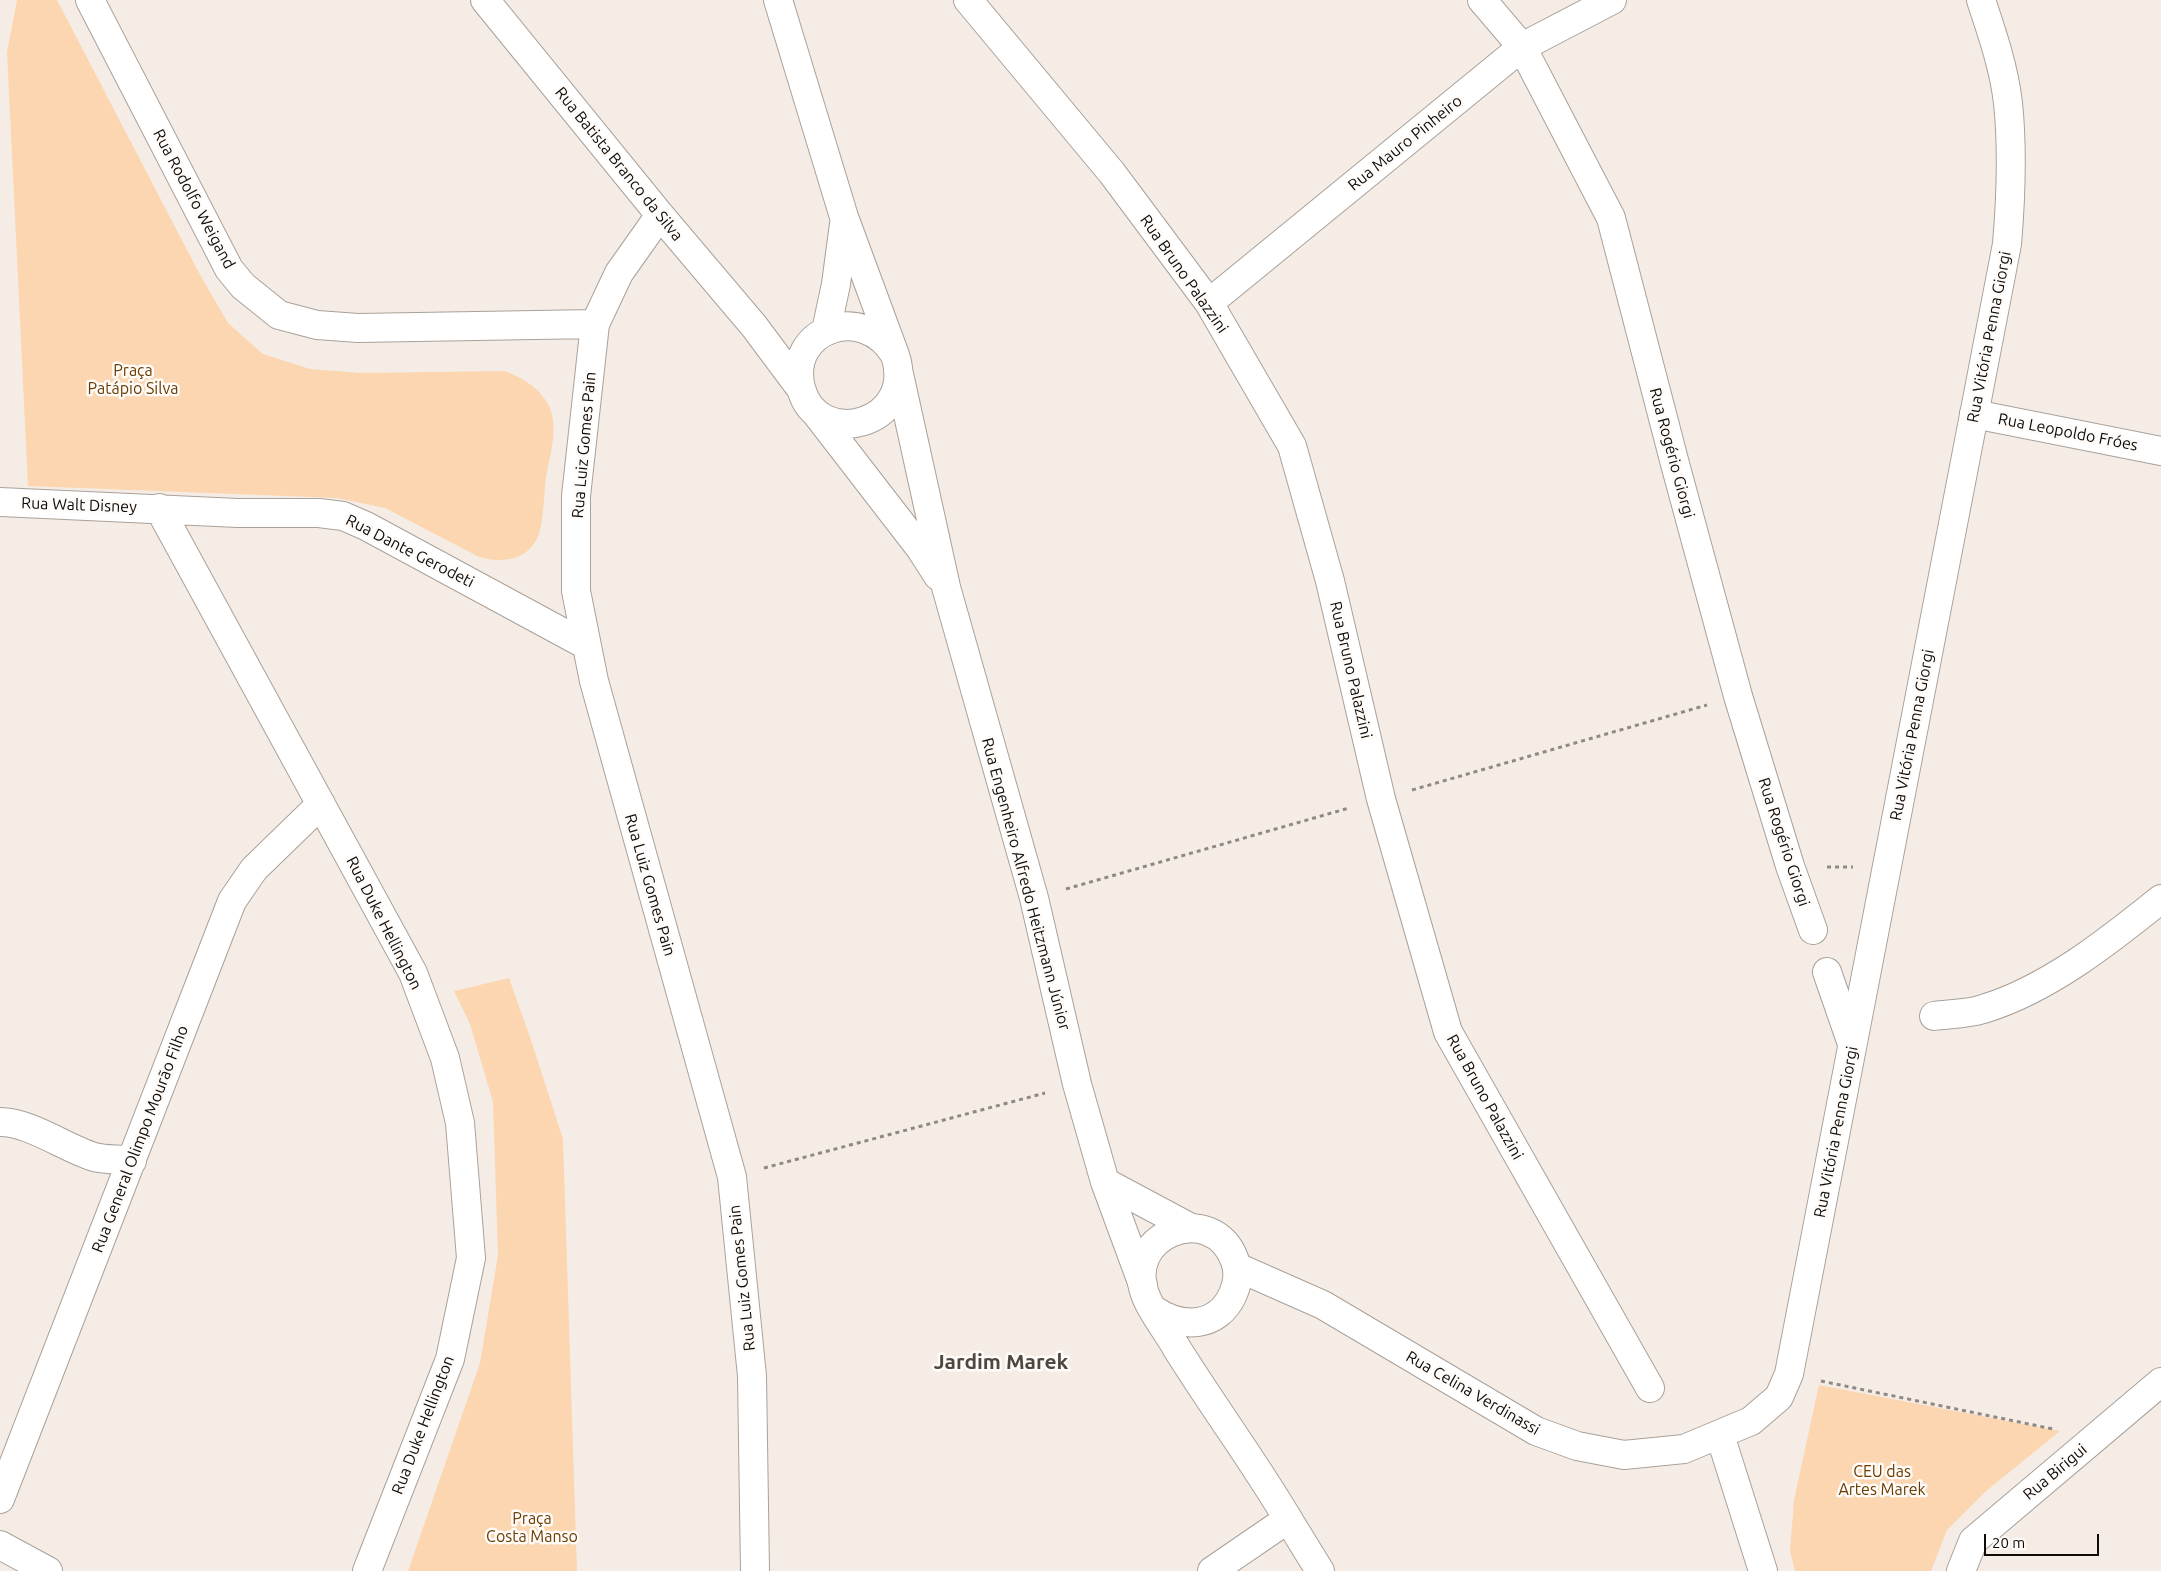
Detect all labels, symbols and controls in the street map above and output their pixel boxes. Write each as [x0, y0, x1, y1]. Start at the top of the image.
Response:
street label: Rua Batista Branco da Silva [551, 83, 687, 245]
street label: Rua Mauro Pinheiro [1344, 91, 1466, 195]
street label: Rua Rodolfo Weigand [149, 126, 239, 272]
street label: Rua Bruno Palazzini [1136, 211, 1232, 337]
street label: Rua Vitória Penna Giorgi [1963, 250, 2015, 424]
park label: Praça Patápio Silva [88, 361, 178, 399]
street label: Rua Luiz Gomes Pain [568, 371, 600, 519]
street label: Rua Rogério Giorgi [1645, 386, 1699, 520]
street label: Rua Leopoldo Fróes [1996, 409, 2140, 455]
street label: Rua Walt Disney [21, 493, 137, 517]
street label: Rua Dante Gerodeti [343, 510, 477, 592]
street label: Rua Bruno Palazzini [1326, 600, 1376, 740]
street label: Rua Vitória Penna Giorgi [1886, 648, 1938, 822]
street label: Rua Engenheiro Alfredo Heitzmann Júnior [978, 736, 1074, 1032]
street label: Rua Rogério Giorgi [1754, 775, 1814, 909]
street label: Rua Luiz Gomes Pain [621, 812, 679, 958]
street label: Rua Duke Hellington [342, 853, 426, 993]
street label: Rua General Olimpo Mourão Filho [88, 1023, 192, 1255]
street label: Rua Bruno Palazzini [1443, 1031, 1527, 1163]
street label: Rua Vitória Penna Giorgi [1810, 1045, 1862, 1219]
street label: Rua Luiz Gomes Pain [725, 1204, 759, 1352]
street label: Rua Celina Verdinassi [1403, 1347, 1543, 1439]
district label: Jardim Marek [934, 1349, 1068, 1375]
street label: Rua Duke Hellington [388, 1353, 458, 1497]
street label: Rua Birigui [2019, 1440, 2091, 1504]
park label: CEU das Artes Marek [1838, 1462, 1926, 1500]
park label: Praça Costa Manso [486, 1509, 578, 1547]
scale bar [1986, 1524, 2101, 1556]
text: 20 m [1992, 1534, 2025, 1551]

